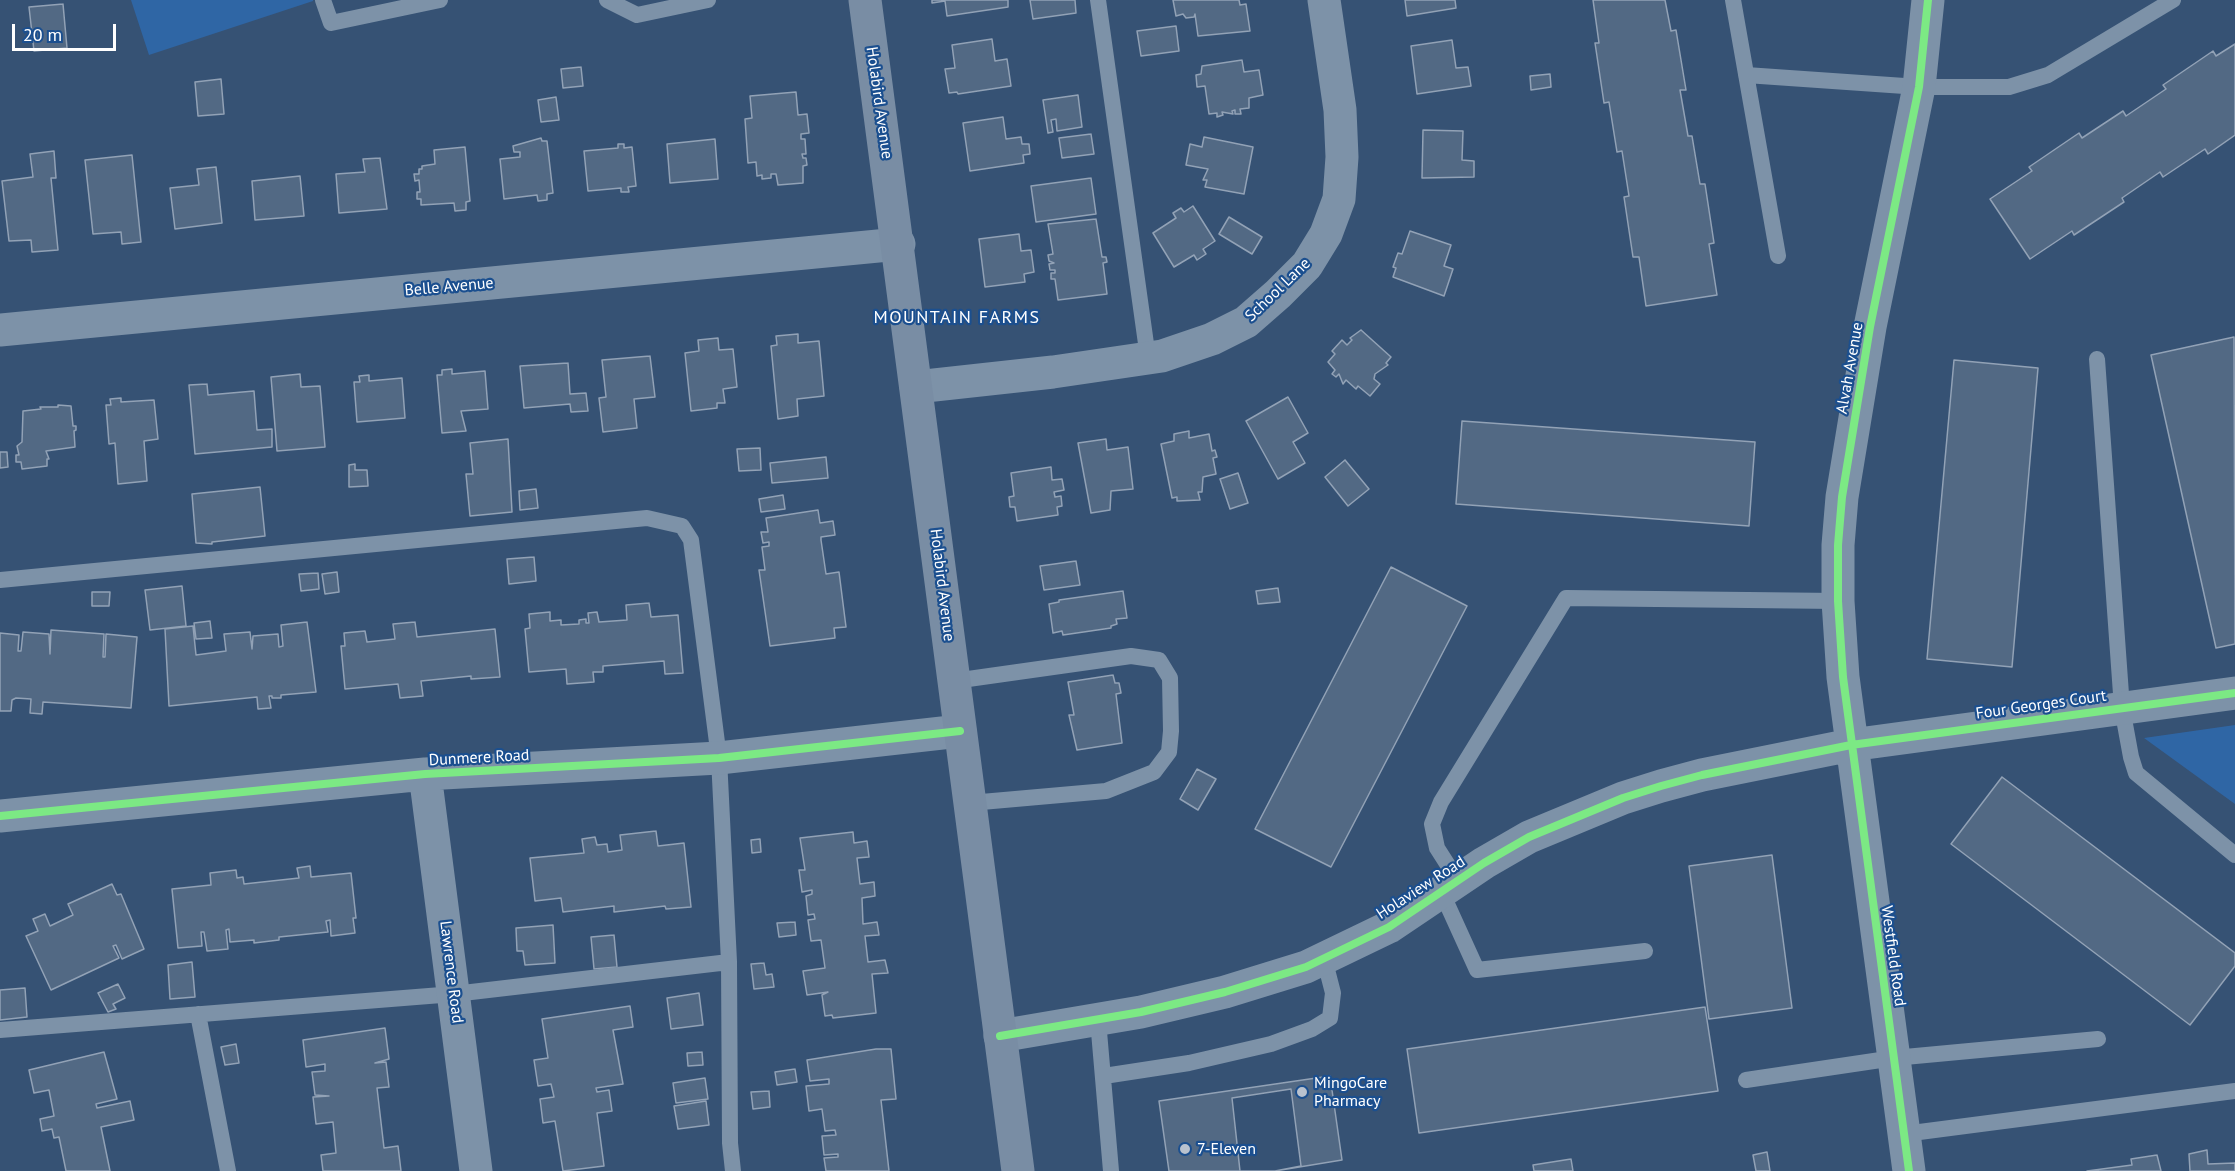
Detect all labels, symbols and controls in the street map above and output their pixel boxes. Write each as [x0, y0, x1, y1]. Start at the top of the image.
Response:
scale bar [15, 12, 118, 50]
text: 20 m [23, 23, 62, 46]
street label: Holabird Avenue [862, 46, 896, 160]
street label: School Lane [1241, 254, 1315, 326]
street label: Belle Avenue [404, 274, 494, 300]
district label: MOUNTAIN FARMS [873, 307, 1041, 329]
street label: Alvah Avenue [1832, 321, 1868, 415]
street label: Holabird Avenue [926, 528, 958, 642]
street label: Four Georges Court [1974, 686, 2108, 724]
street label: Dunmere Road [428, 746, 530, 770]
street label: Holaview Road [1373, 852, 1469, 924]
street label: Westfield Road [1876, 905, 1910, 1007]
street label: Lawrence Road [435, 920, 467, 1024]
place label: MingoCare Pharmacy [1314, 1073, 1387, 1111]
marker: MingoCare Pharmacy [1295, 1085, 1309, 1099]
place label: 7-Eleven [1197, 1139, 1256, 1159]
marker: 7-Eleven [1178, 1142, 1192, 1156]

